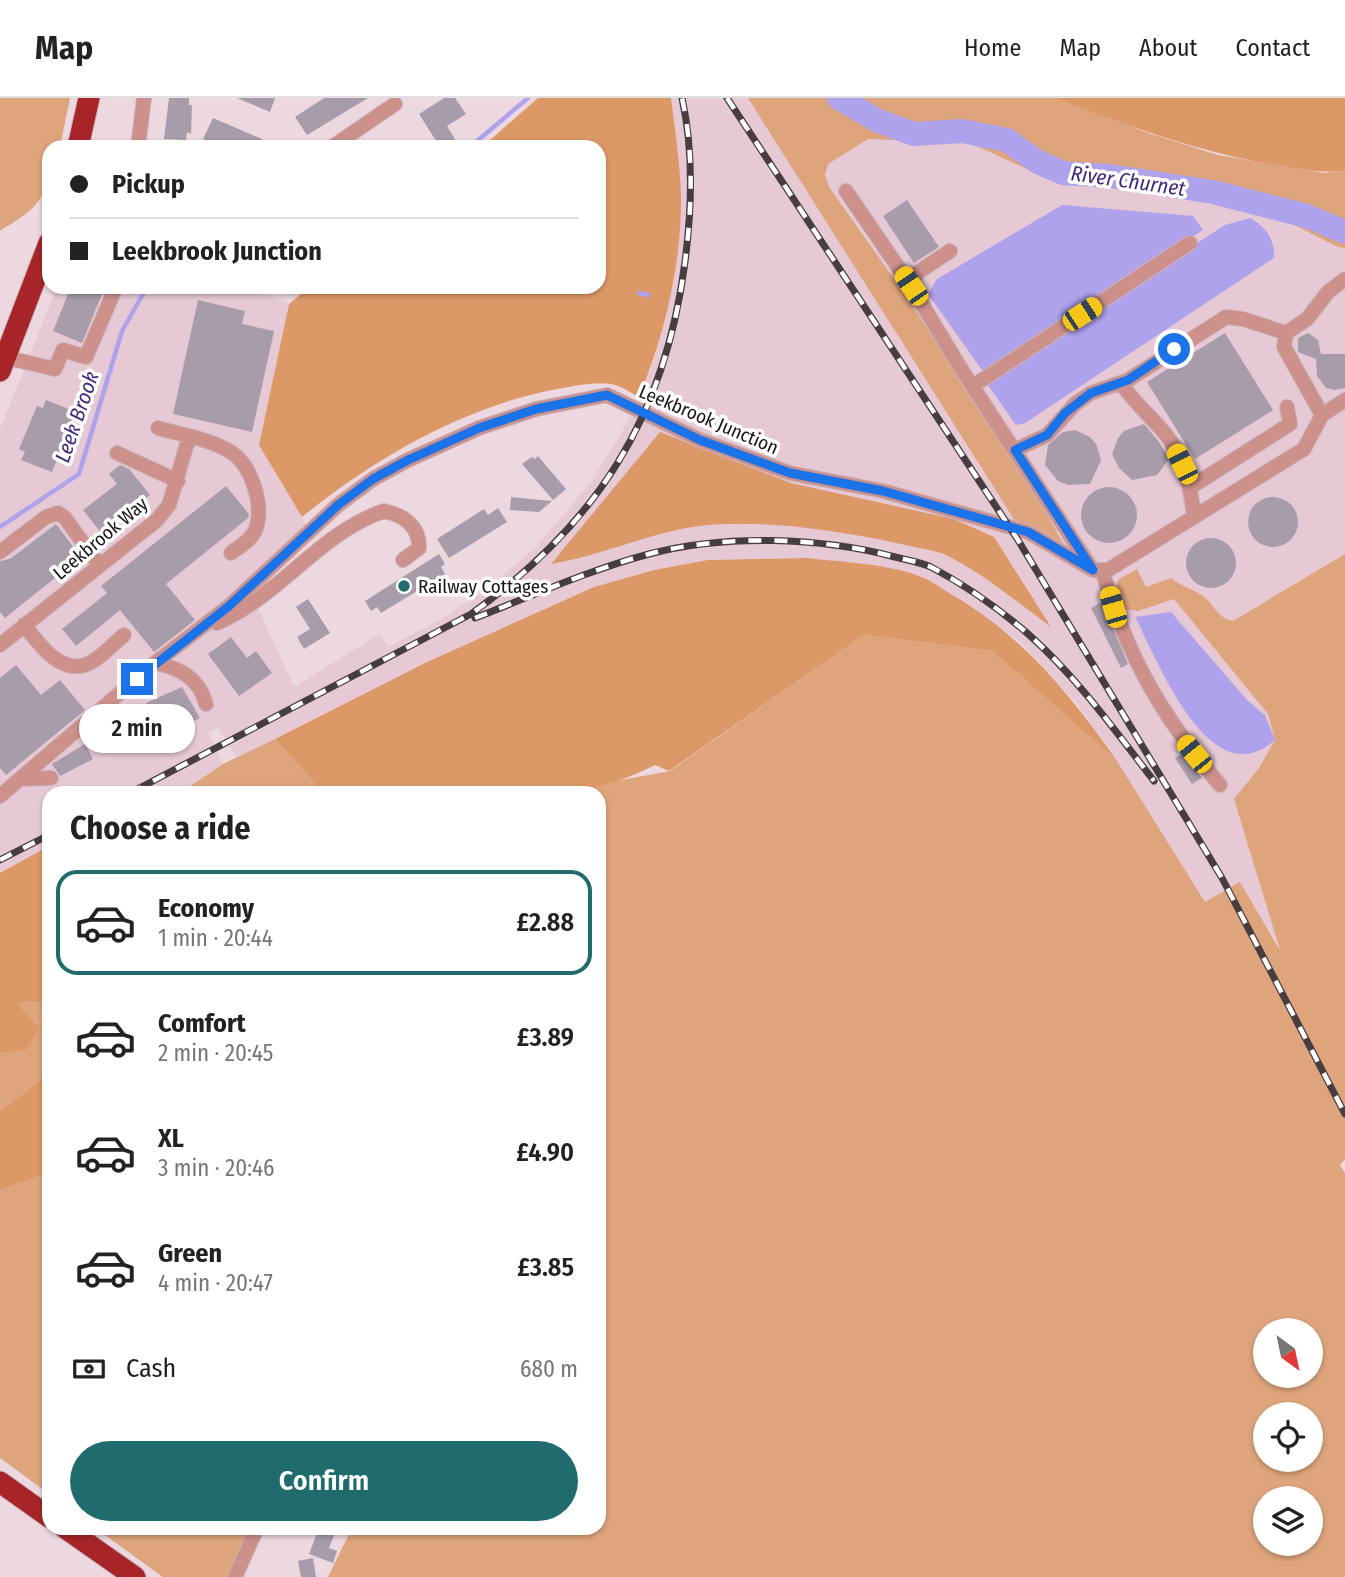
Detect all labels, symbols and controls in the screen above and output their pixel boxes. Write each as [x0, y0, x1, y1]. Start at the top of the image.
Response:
text: Map [35, 28, 93, 68]
text: Home [964, 34, 1021, 62]
text: Map [1059, 34, 1101, 62]
text: About [1139, 34, 1197, 62]
text: Contact [1235, 34, 1310, 62]
water label: River Churnet [1069, 160, 1187, 202]
text: Pickup [112, 169, 185, 200]
text: Leekbrook Junction [112, 236, 322, 267]
car [891, 263, 932, 309]
car [1059, 294, 1106, 334]
route start [1158, 333, 1190, 365]
water label: Leek Brook [49, 368, 105, 466]
street label: Leekbrook Junction [636, 380, 782, 459]
car [1164, 441, 1201, 487]
street label: Leekbrook Way [48, 492, 153, 585]
place label: Railway Cottages [418, 575, 548, 598]
marker: Railway Cottages [396, 578, 412, 594]
car [1098, 584, 1129, 630]
route end [121, 663, 153, 695]
callout: 2 min [79, 704, 195, 752]
text: 2 min [111, 714, 163, 742]
car [1173, 731, 1216, 777]
text: Choose a ride [70, 809, 251, 847]
icon: car [74, 891, 137, 954]
text: Economy [158, 893, 254, 924]
text: £2.88 [516, 907, 574, 938]
text: 1 min · 20:44 [158, 924, 273, 952]
icon: car [74, 1006, 137, 1069]
text: Comfort [158, 1008, 246, 1039]
text: £3.89 [517, 1022, 574, 1053]
text: 2 min · 20:45 [158, 1039, 273, 1067]
icon: car [74, 1121, 137, 1184]
text: XL [158, 1123, 184, 1154]
text: £4.90 [516, 1137, 574, 1168]
text: 3 min · 20:46 [158, 1154, 275, 1182]
icon: car [74, 1236, 137, 1299]
text: Green [158, 1238, 222, 1269]
text: £3.85 [517, 1252, 574, 1283]
text: 4 min · 20:47 [158, 1269, 273, 1297]
north arrow [1253, 1318, 1323, 1388]
map controls [1253, 1318, 1323, 1556]
icon: cash [70, 1350, 108, 1388]
text: Cash [126, 1353, 176, 1384]
text: 680 m [520, 1355, 578, 1383]
button: locate [1253, 1402, 1323, 1472]
button: Confirm [70, 1441, 578, 1521]
button: layers [1253, 1486, 1323, 1556]

